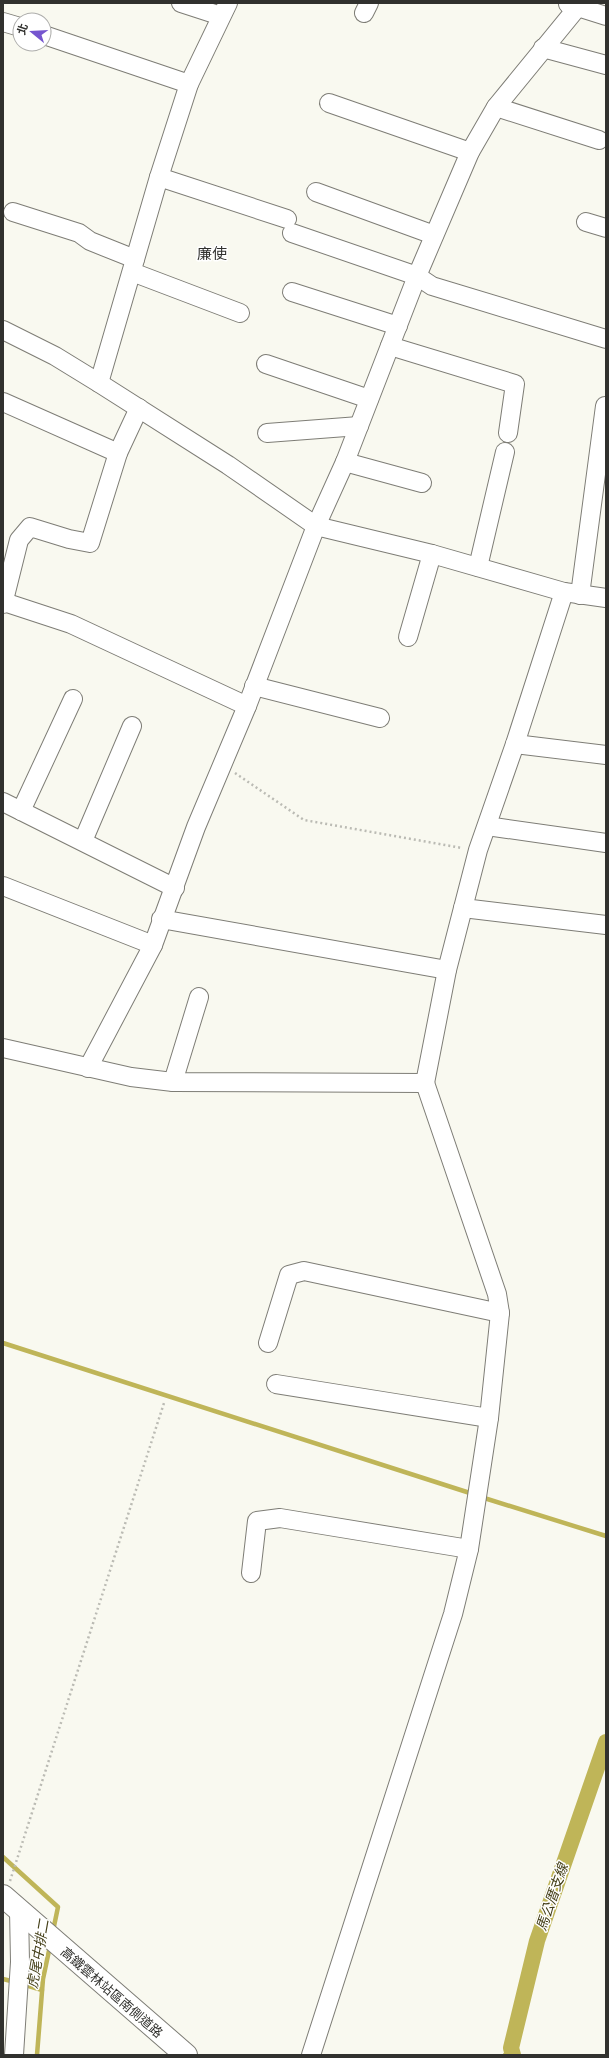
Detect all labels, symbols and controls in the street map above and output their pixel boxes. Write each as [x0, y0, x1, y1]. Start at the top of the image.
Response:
north arrow [12, 12, 52, 52]
text: 北 [14, 22, 31, 36]
district label: 廉使 [197, 245, 227, 263]
water label: 馬公厝支線 [532, 1859, 573, 1933]
water label: 虎尾中排二 [23, 1917, 53, 1990]
street label: 高鐵雲林站區南側道路 [58, 1943, 166, 2041]

